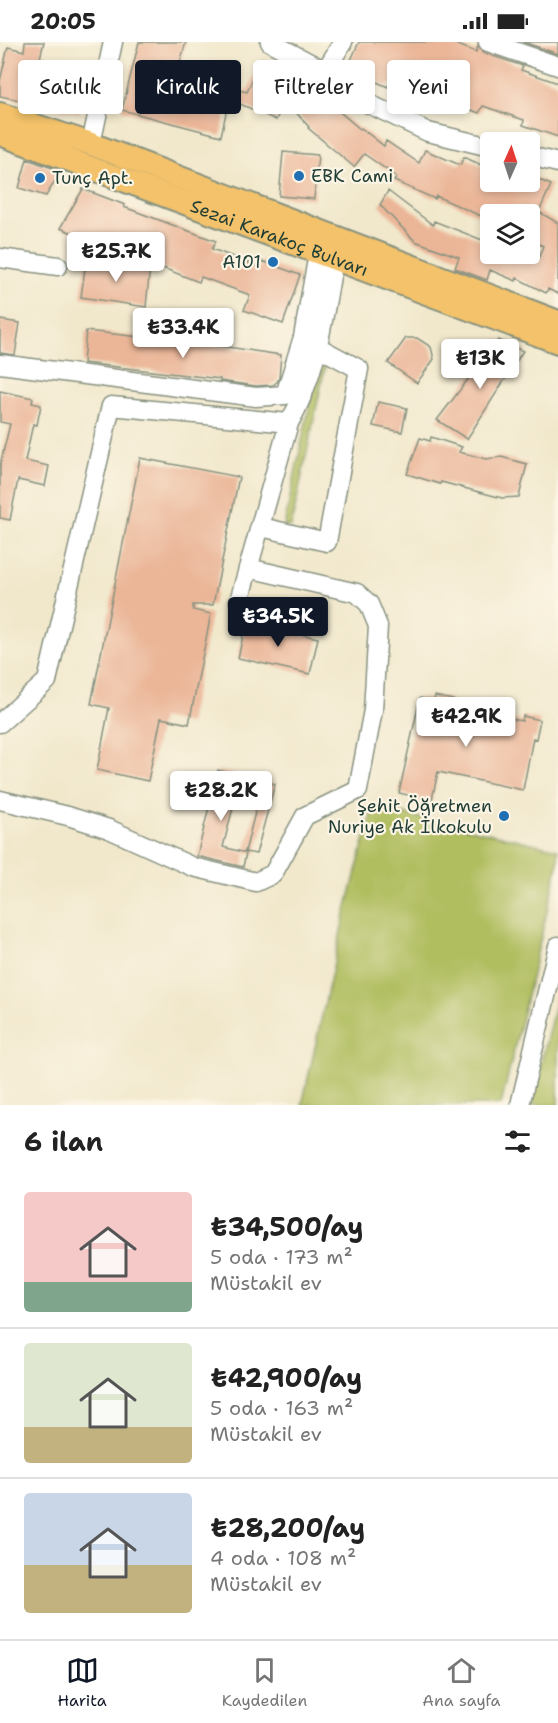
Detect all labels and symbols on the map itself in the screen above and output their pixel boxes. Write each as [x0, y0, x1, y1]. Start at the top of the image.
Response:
north arrow [480, 132, 540, 192]
place label: EBK Cami [311, 164, 393, 188]
place label: Tunç Apt. [52, 166, 133, 190]
marker: EBK Cami [292, 169, 306, 183]
marker: Tunç Apt. [33, 171, 47, 185]
street label: Sezai Karakoç Bulvarı [187, 194, 371, 282]
pin: ₺25.7K [67, 232, 165, 283]
place label: A101 [222, 250, 261, 274]
marker: A101 [266, 255, 280, 269]
pin: ₺33.4K [134, 308, 232, 359]
pin: ₺13K [444, 339, 516, 390]
pin: ₺34.5K [229, 597, 327, 648]
pin: ₺42.9K [417, 697, 515, 748]
pin: ₺28.2K [172, 771, 270, 822]
place label: Şehit Öğretmen Nuriye Ak İlkokulu [328, 794, 492, 839]
marker: Şehit Öğretmen Nuriye Ak İlkokulu [497, 809, 511, 823]

